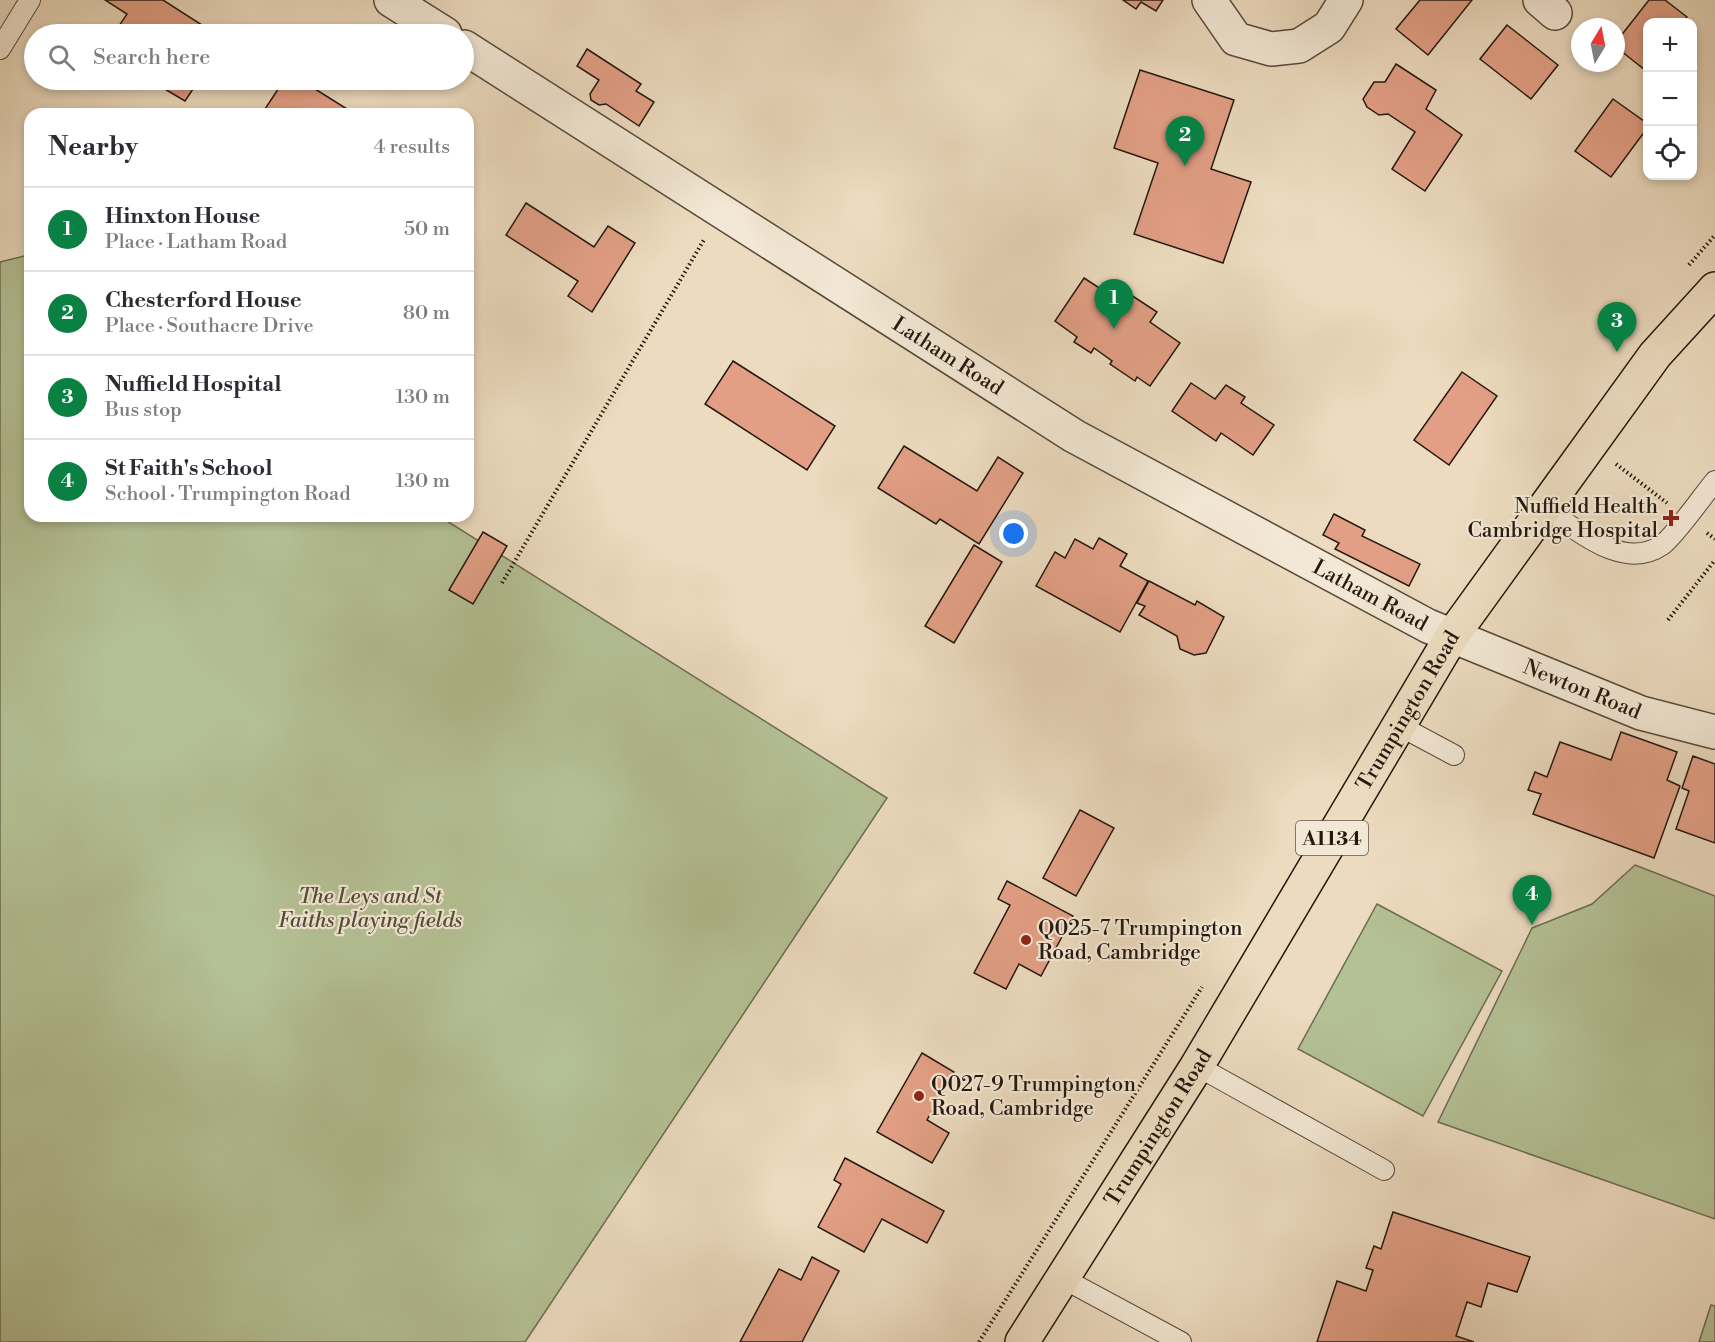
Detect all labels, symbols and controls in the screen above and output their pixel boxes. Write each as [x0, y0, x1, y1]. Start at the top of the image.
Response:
north arrow [1571, 18, 1625, 72]
map controls [1643, 18, 1697, 180]
button: + [1643, 18, 1697, 72]
search box [24, 24, 474, 90]
icon: search [45, 41, 78, 74]
text: Search here [93, 44, 210, 71]
button: − [1643, 72, 1697, 126]
pin: 2 [1166, 116, 1204, 166]
button: locate [1643, 126, 1697, 180]
text: Nearby [48, 131, 138, 163]
text: 4 results [373, 135, 450, 160]
text: Hinxton House [105, 203, 260, 230]
text: 1 [63, 217, 72, 242]
text: 50 m [404, 217, 450, 242]
text: Place · Latham Road [105, 230, 287, 255]
pin: 1 [1094, 280, 1134, 329]
text: Chesterford House [105, 287, 302, 314]
text: 2 [61, 301, 74, 326]
text: 80 m [403, 301, 450, 326]
pin: 3 [1598, 302, 1636, 352]
street label: Latham Road [887, 311, 1008, 402]
text: Place · Southacre Drive [105, 314, 314, 339]
text: Nuffield Hospital [105, 371, 281, 398]
text: 3 [61, 385, 74, 410]
text: 130 m [395, 385, 450, 410]
text: Bus stop [105, 398, 182, 423]
text: St Faith's School [105, 455, 273, 482]
text: 4 [61, 469, 74, 494]
text: 130 m [395, 469, 450, 494]
text: School · Trumpington Road [105, 482, 351, 507]
place label: Nuffield Health Cambridge Hospital [1467, 494, 1658, 544]
marker: Nuffield Health Cambridge Hospital [1662, 509, 1680, 527]
your location [999, 519, 1028, 548]
street label: Latham Road [1308, 555, 1432, 638]
street label: Trumpington Road [1351, 627, 1466, 796]
street label: Newton Road [1519, 654, 1645, 726]
road number: A1134 [1296, 821, 1368, 855]
pin: 4 [1512, 876, 1552, 925]
park label: The Leys and St Faiths playing fields [278, 884, 462, 934]
place label: Q025-7 Trumpington Road, Cambridge [1038, 916, 1243, 966]
marker: Q025-7 Trumpington Road, Cambridge [1019, 933, 1033, 947]
street label: Trumpington Road [1099, 1045, 1218, 1211]
place label: Q027-9 Trumpington Road, Cambridge [931, 1072, 1136, 1122]
marker: Q027-9 Trumpington Road, Cambridge [912, 1089, 926, 1103]

